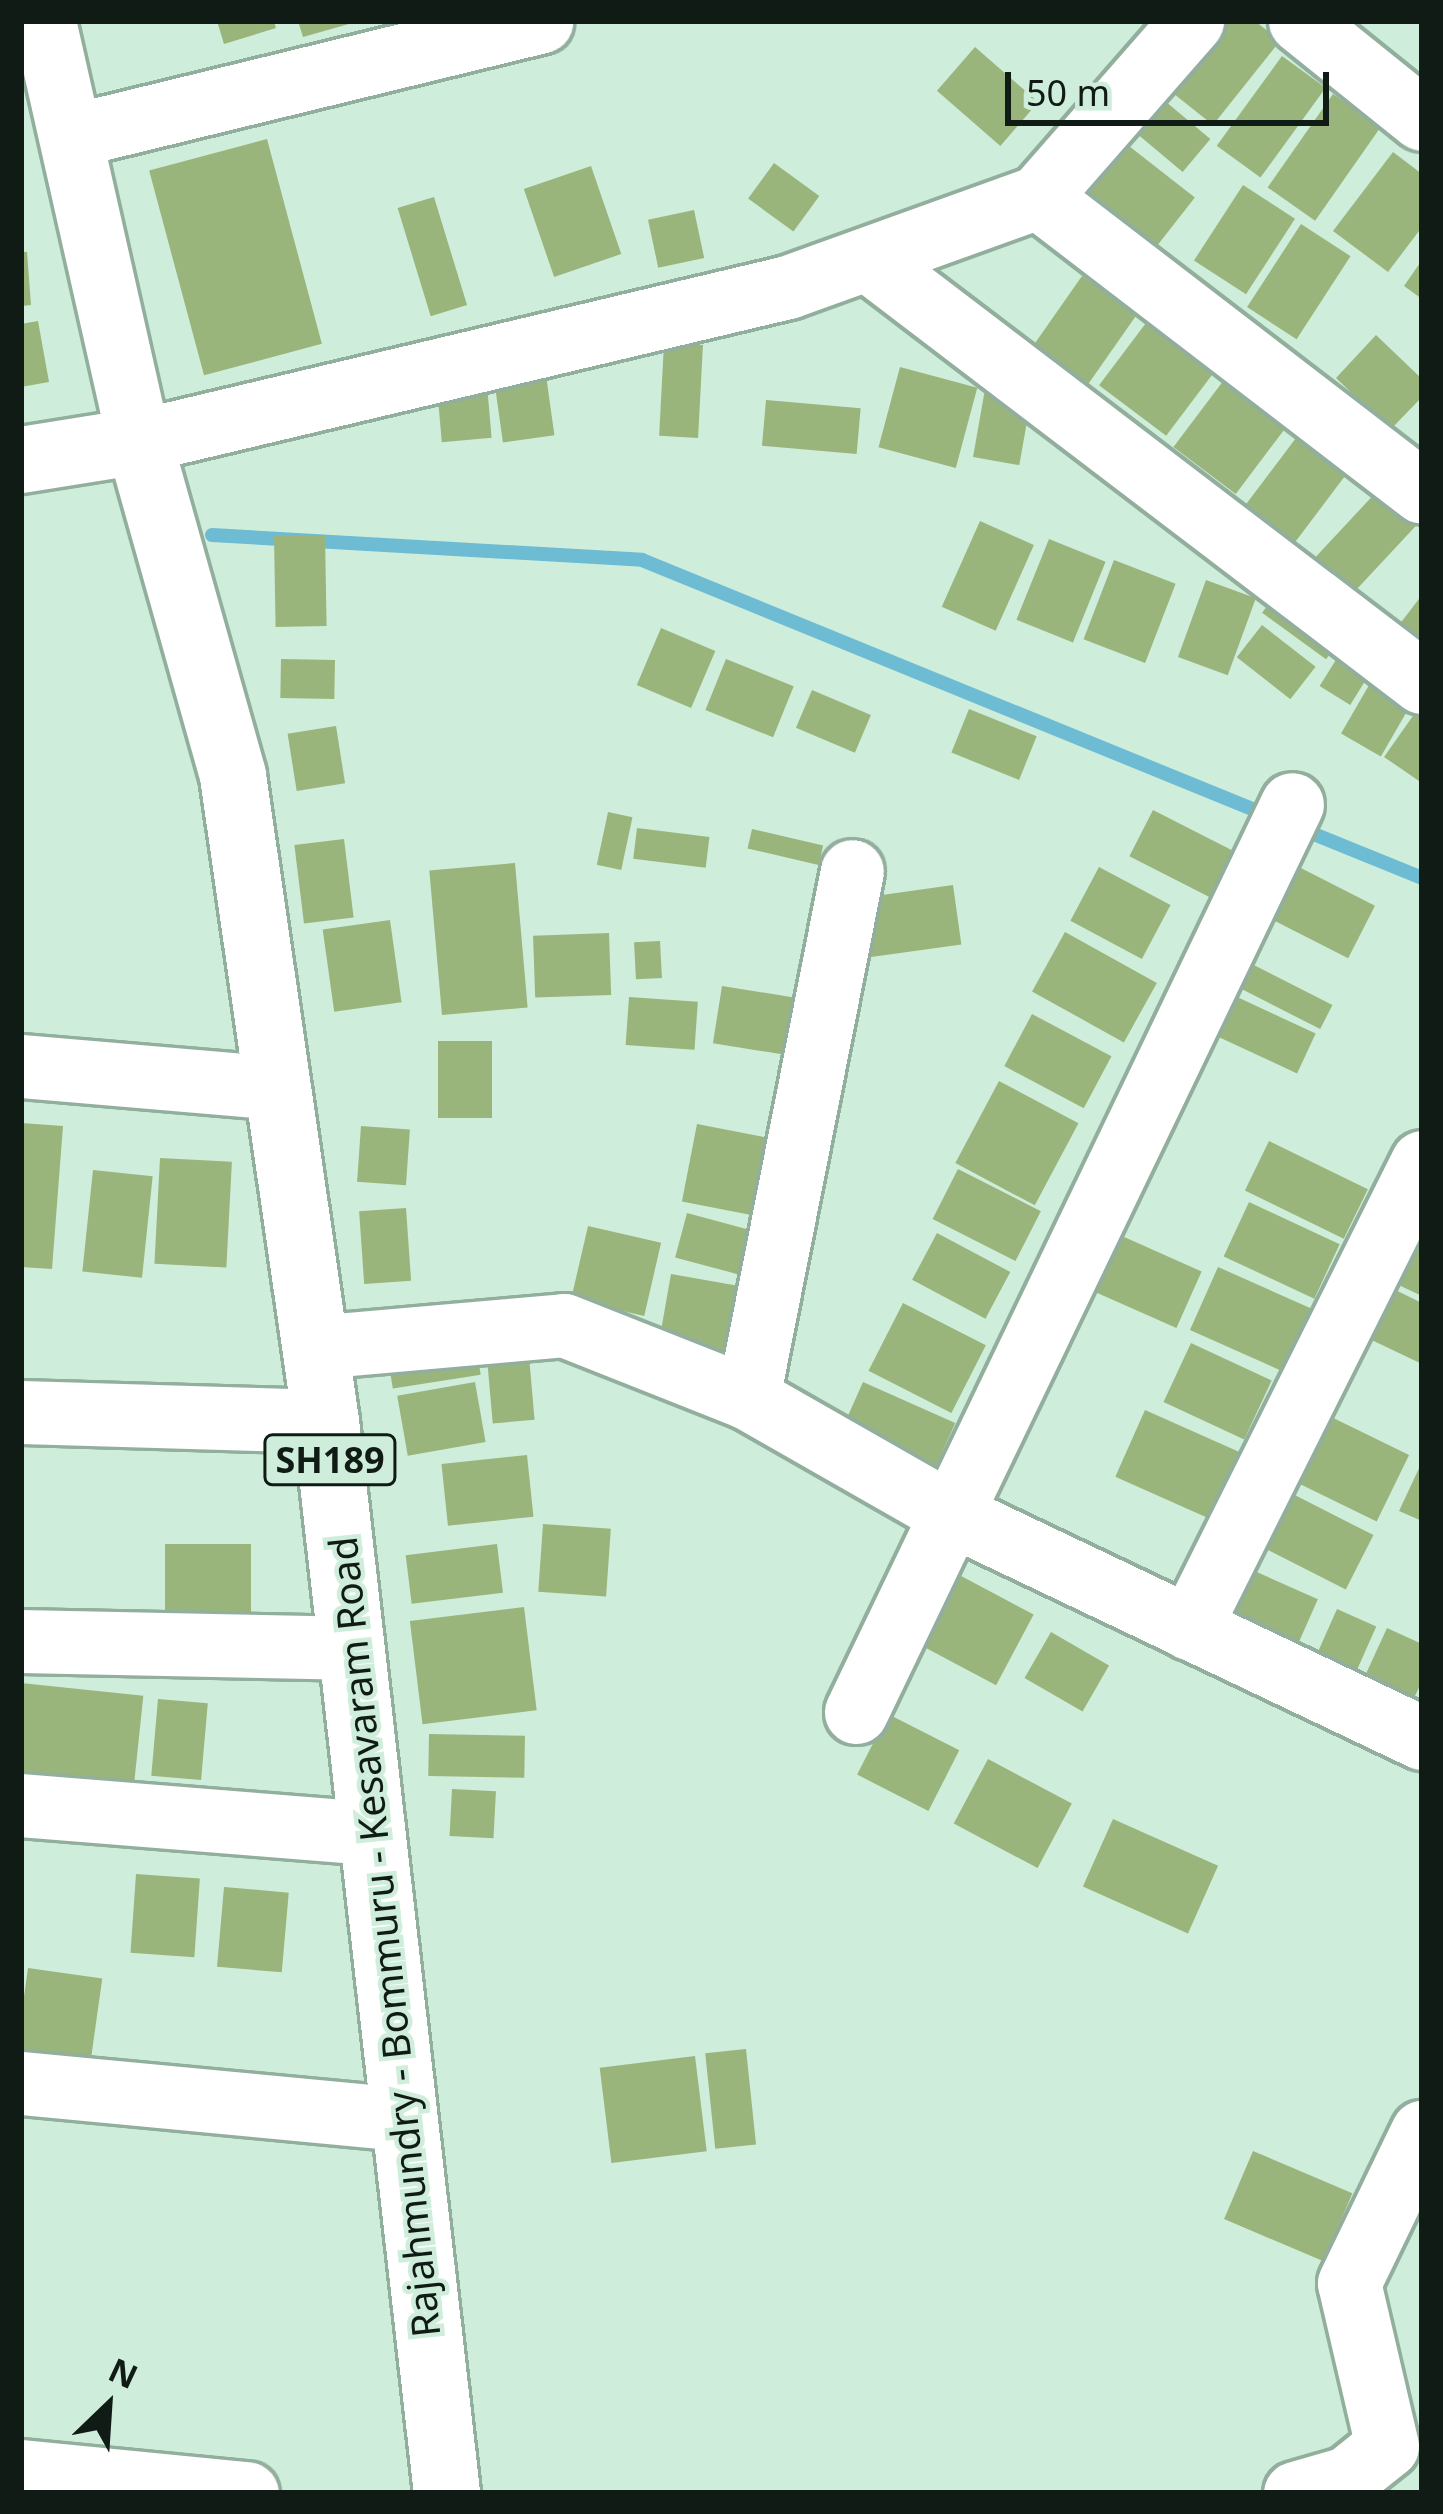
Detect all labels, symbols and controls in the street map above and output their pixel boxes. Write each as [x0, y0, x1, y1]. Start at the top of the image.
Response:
scale bar [1011, 48, 1335, 122]
text: 50 m [1026, 68, 1110, 117]
road number: SH189 [261, 1430, 399, 1490]
street label: Rajahmundry - Bommuru - Kesavaram Road [319, 1534, 449, 2340]
north arrow [48, 2346, 168, 2466]
text: N [102, 2347, 145, 2399]

